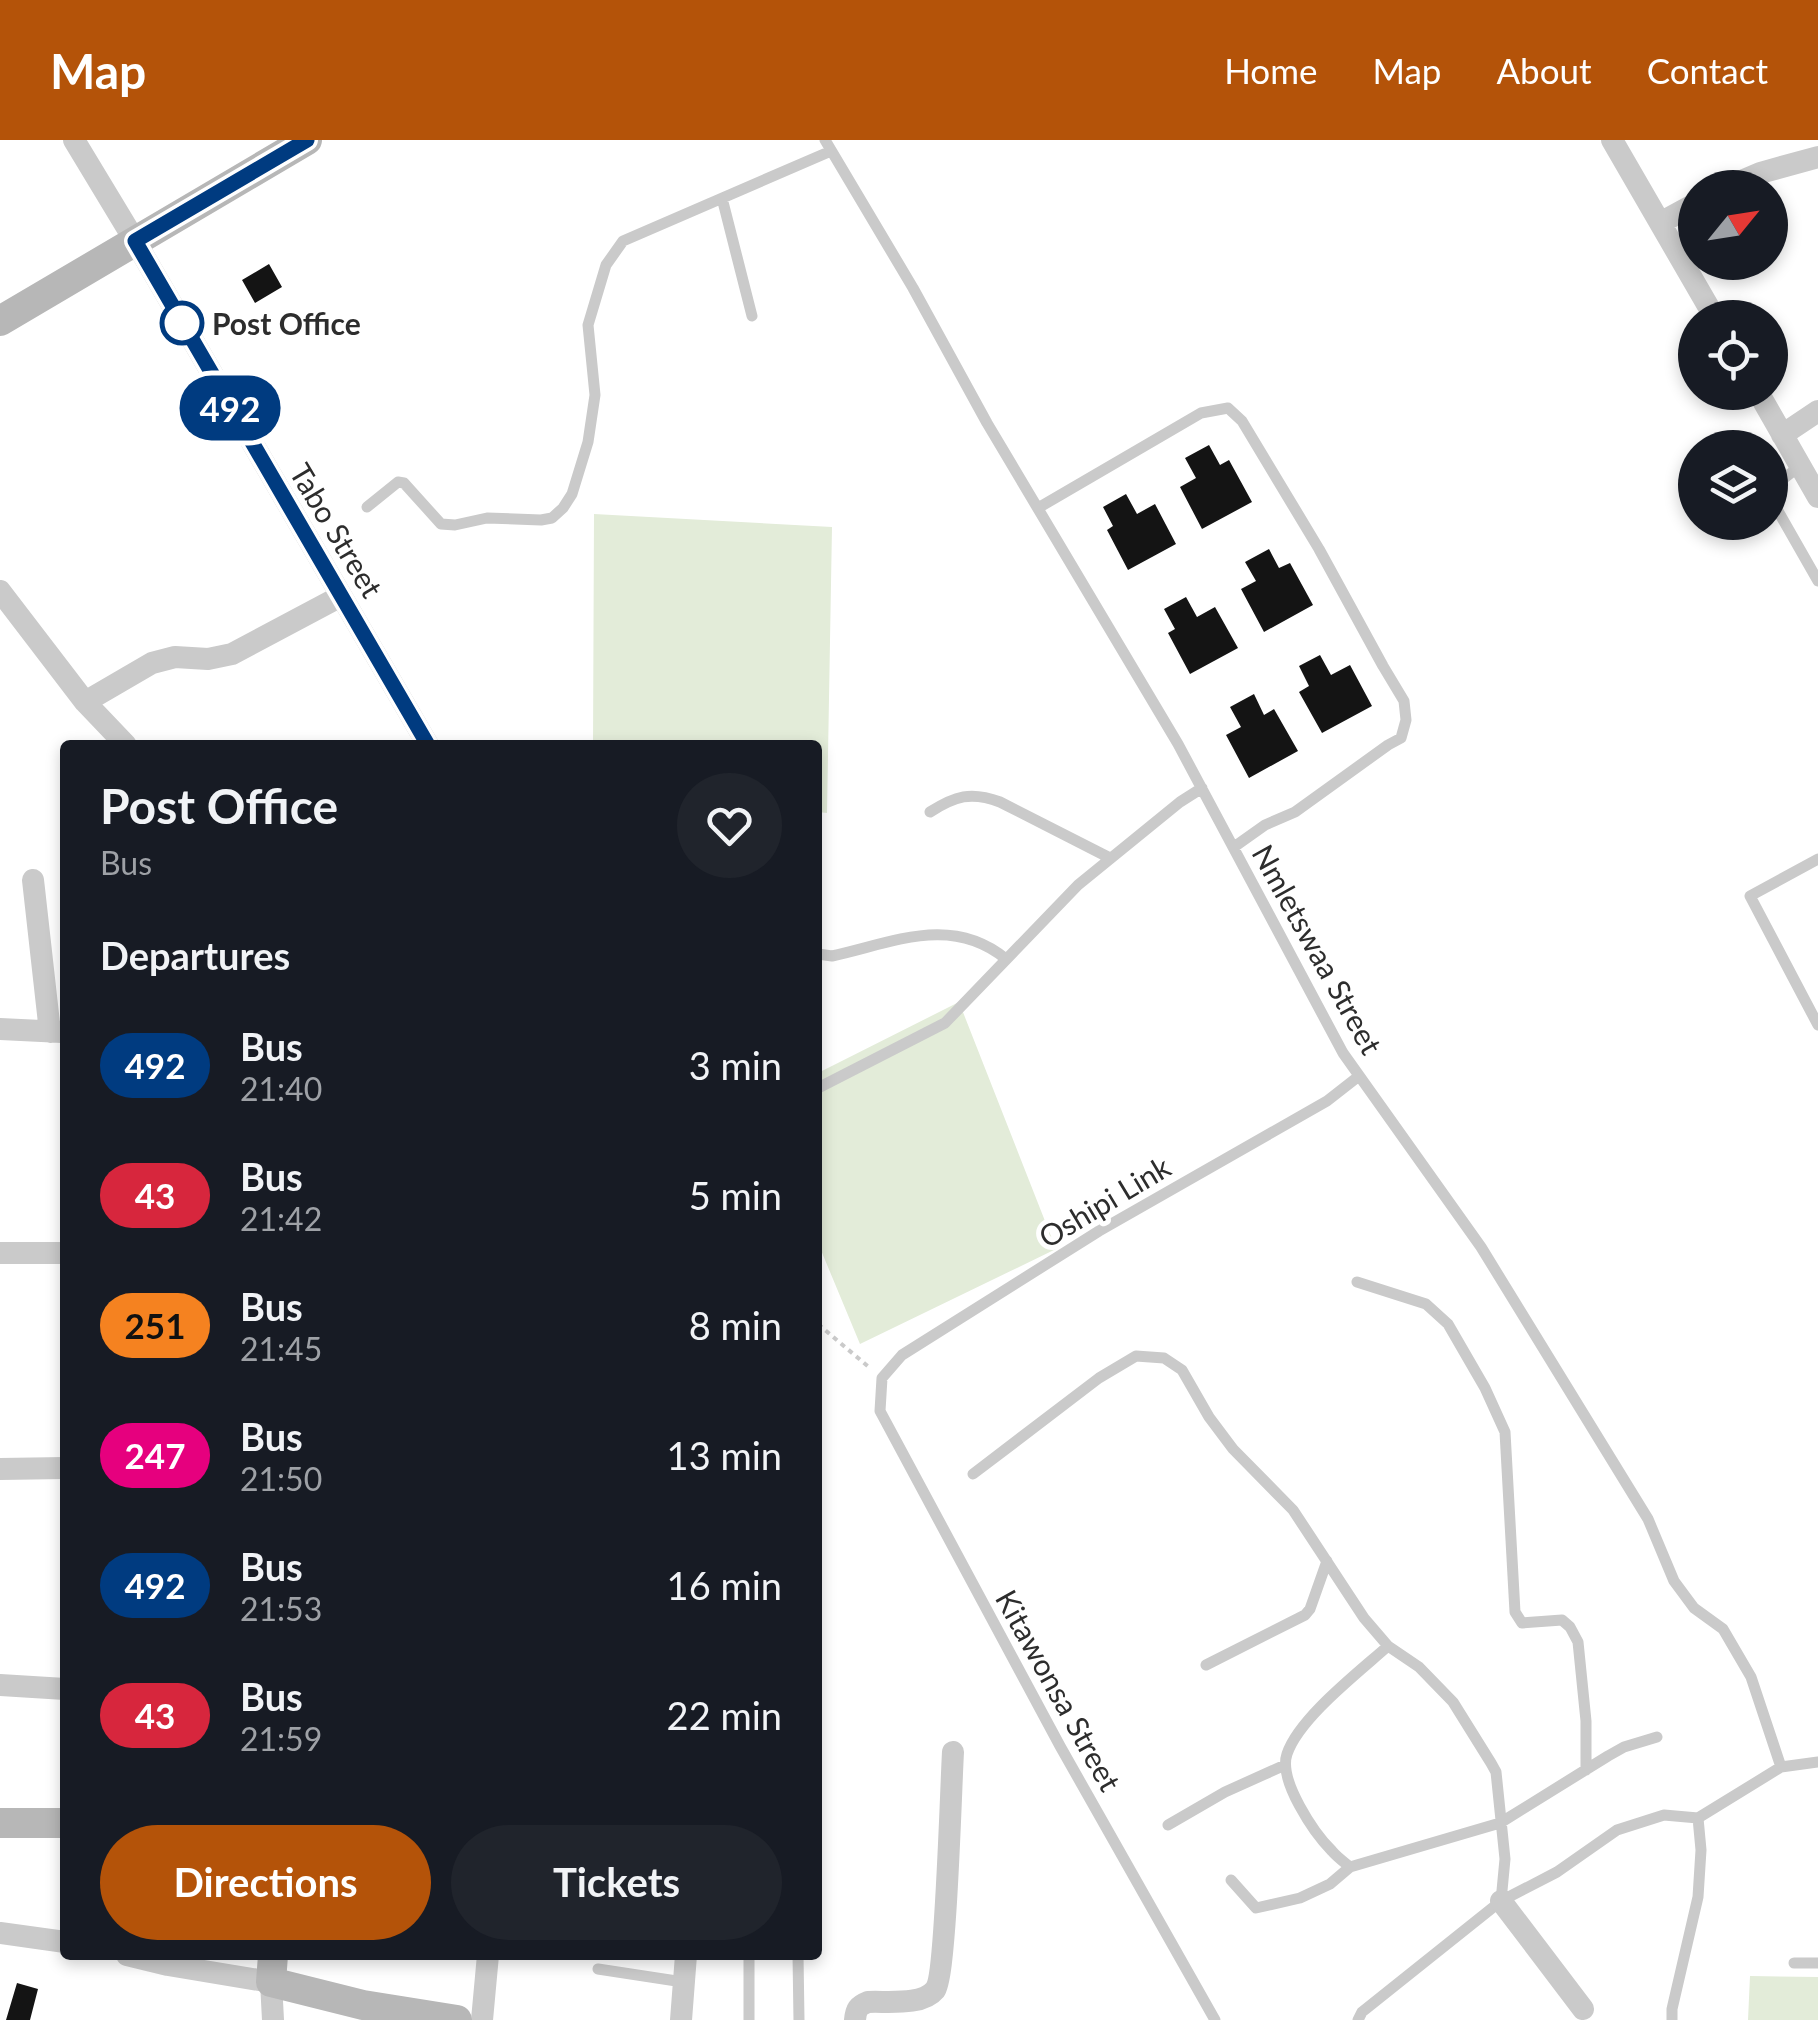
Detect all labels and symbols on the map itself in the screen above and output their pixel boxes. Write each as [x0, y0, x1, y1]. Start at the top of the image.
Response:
north arrow [1678, 170, 1788, 280]
marker: Post Office [161, 302, 203, 344]
place label: Post Office [212, 305, 361, 341]
line badge: 492 [172, 376, 288, 440]
street label: Tabo Street [283, 457, 391, 604]
street label: Nmletswaa Street [1246, 838, 1391, 1060]
street label: Oshipi Link [1032, 1147, 1177, 1254]
street label: Kitawonsa Street [989, 1583, 1129, 1797]

